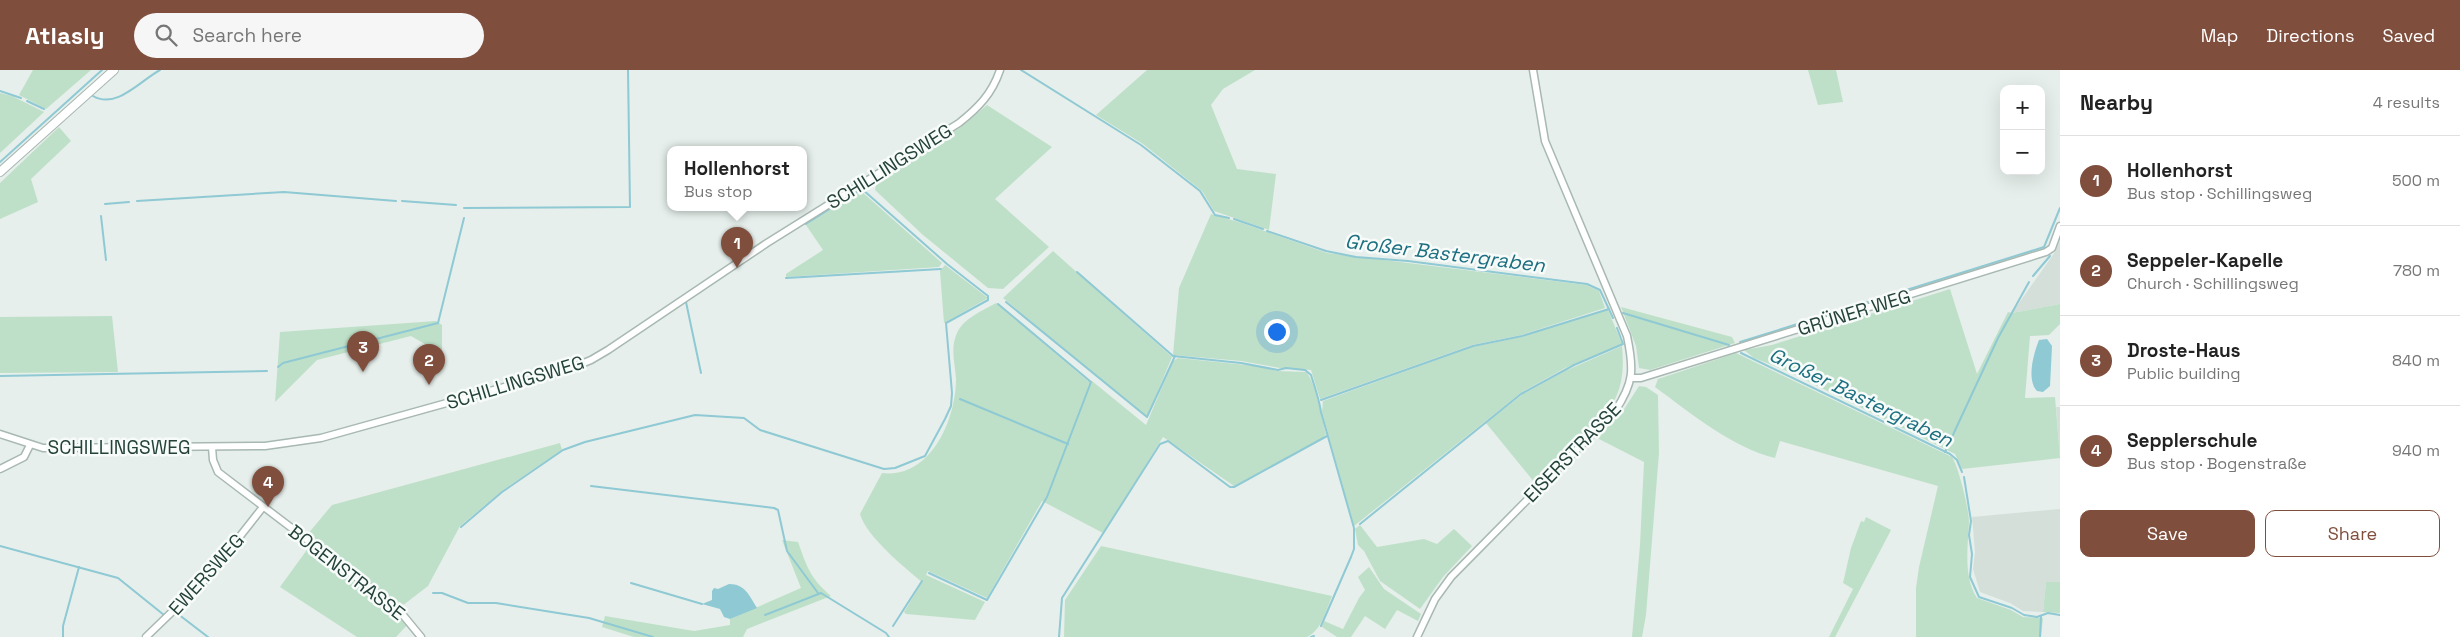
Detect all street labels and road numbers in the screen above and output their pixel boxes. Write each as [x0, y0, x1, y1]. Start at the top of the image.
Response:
street label: SCHILLINGSWEG [822, 118, 957, 215]
street label: GRÜNER WEG [1795, 283, 1914, 342]
street label: SCHILLINGSWEG [443, 350, 587, 415]
street label: EISERSTRASSE [1518, 397, 1626, 508]
street label: SCHILLINGSWEG [48, 435, 191, 460]
street label: BOGENSTRASSE [283, 519, 410, 626]
street label: EWERSWEG [163, 528, 250, 620]

